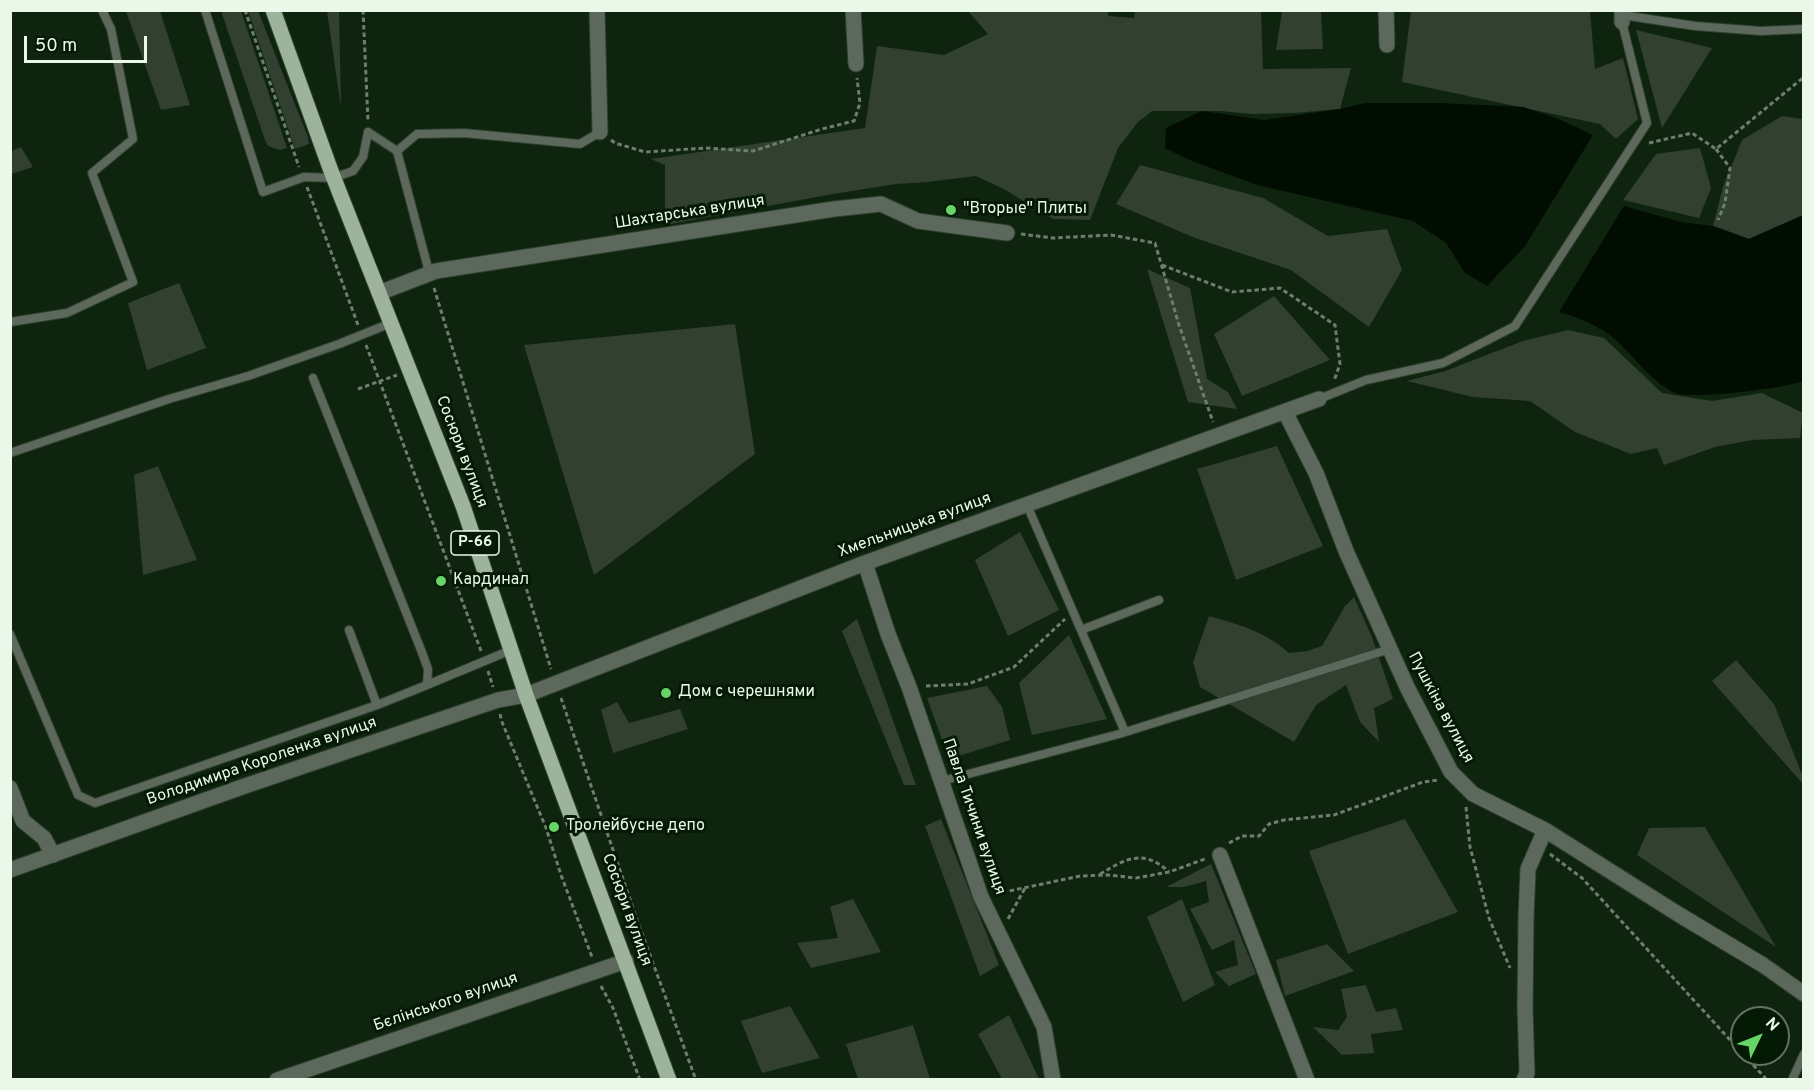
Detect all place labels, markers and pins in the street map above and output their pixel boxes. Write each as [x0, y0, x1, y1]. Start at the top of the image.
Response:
place label: "Вторые" Плиты [963, 200, 1087, 220]
marker: "Вторые" Плиты [944, 203, 958, 217]
place label: Кардинал [453, 571, 529, 591]
marker: Кардинал [434, 574, 448, 588]
place label: Дом с черешнями [678, 683, 815, 703]
marker: Дом с черешнями [659, 686, 673, 700]
place label: Тролейбусне депо [566, 817, 705, 837]
marker: Тролейбусне депо [547, 820, 561, 834]

